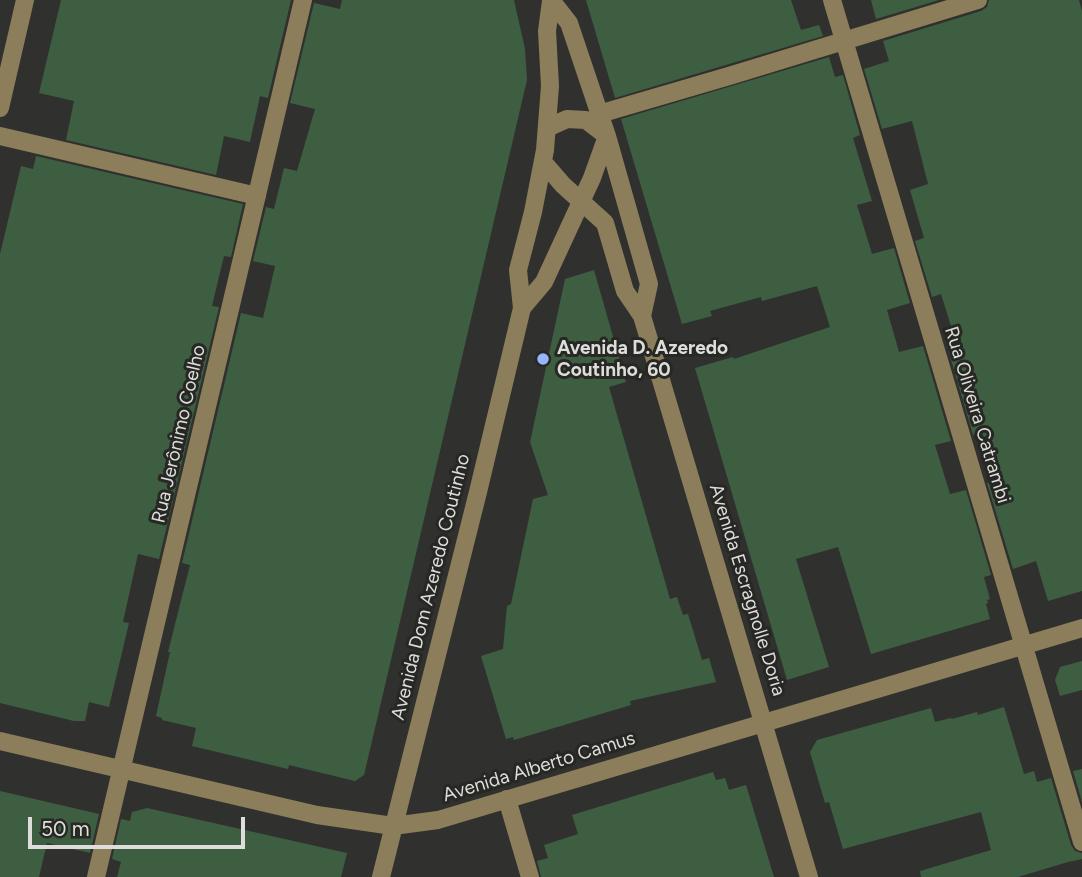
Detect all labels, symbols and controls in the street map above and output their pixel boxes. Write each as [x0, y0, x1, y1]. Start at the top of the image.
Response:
street label: Rua Oliveira Catrambi [939, 324, 1015, 506]
place label: Avenida D. Azeredo Coutinho, 60 [557, 337, 728, 381]
street label: Rua Jerônimo Coelho [147, 343, 211, 525]
marker: Avenida D. Azeredo Coutinho, 60 [535, 351, 551, 367]
street label: Avenida Dom Azeredo Coutinho [387, 452, 475, 722]
street label: Avenida Escragnolle Doria [704, 481, 790, 699]
street label: Avenida Alberto Camus [440, 727, 638, 807]
scale bar [32, 804, 248, 848]
text: 50 m [41, 816, 90, 841]

